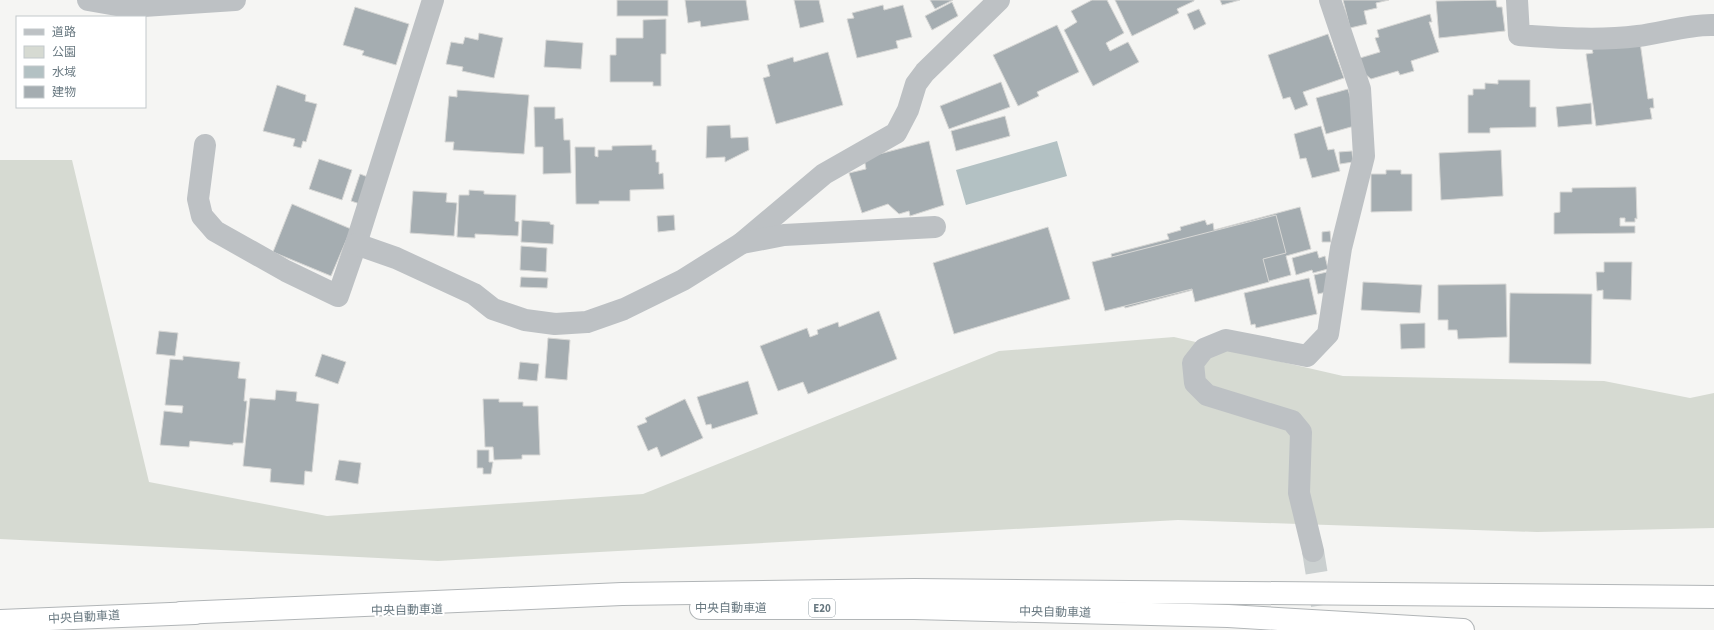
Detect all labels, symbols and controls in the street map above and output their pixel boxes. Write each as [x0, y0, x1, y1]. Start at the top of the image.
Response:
legend [16, 16, 146, 108]
text: 道路 [52, 24, 76, 41]
text: 公園 [52, 44, 76, 61]
text: 水域 [52, 64, 76, 81]
text: 建物 [52, 84, 76, 101]
road number: E20 [809, 599, 835, 617]
street label: 中央自動車道 [695, 600, 767, 617]
street label: 中央自動車道 [371, 601, 443, 620]
street label: 中央自動車道 [1019, 603, 1091, 622]
street label: 中央自動車道 [48, 607, 120, 628]

